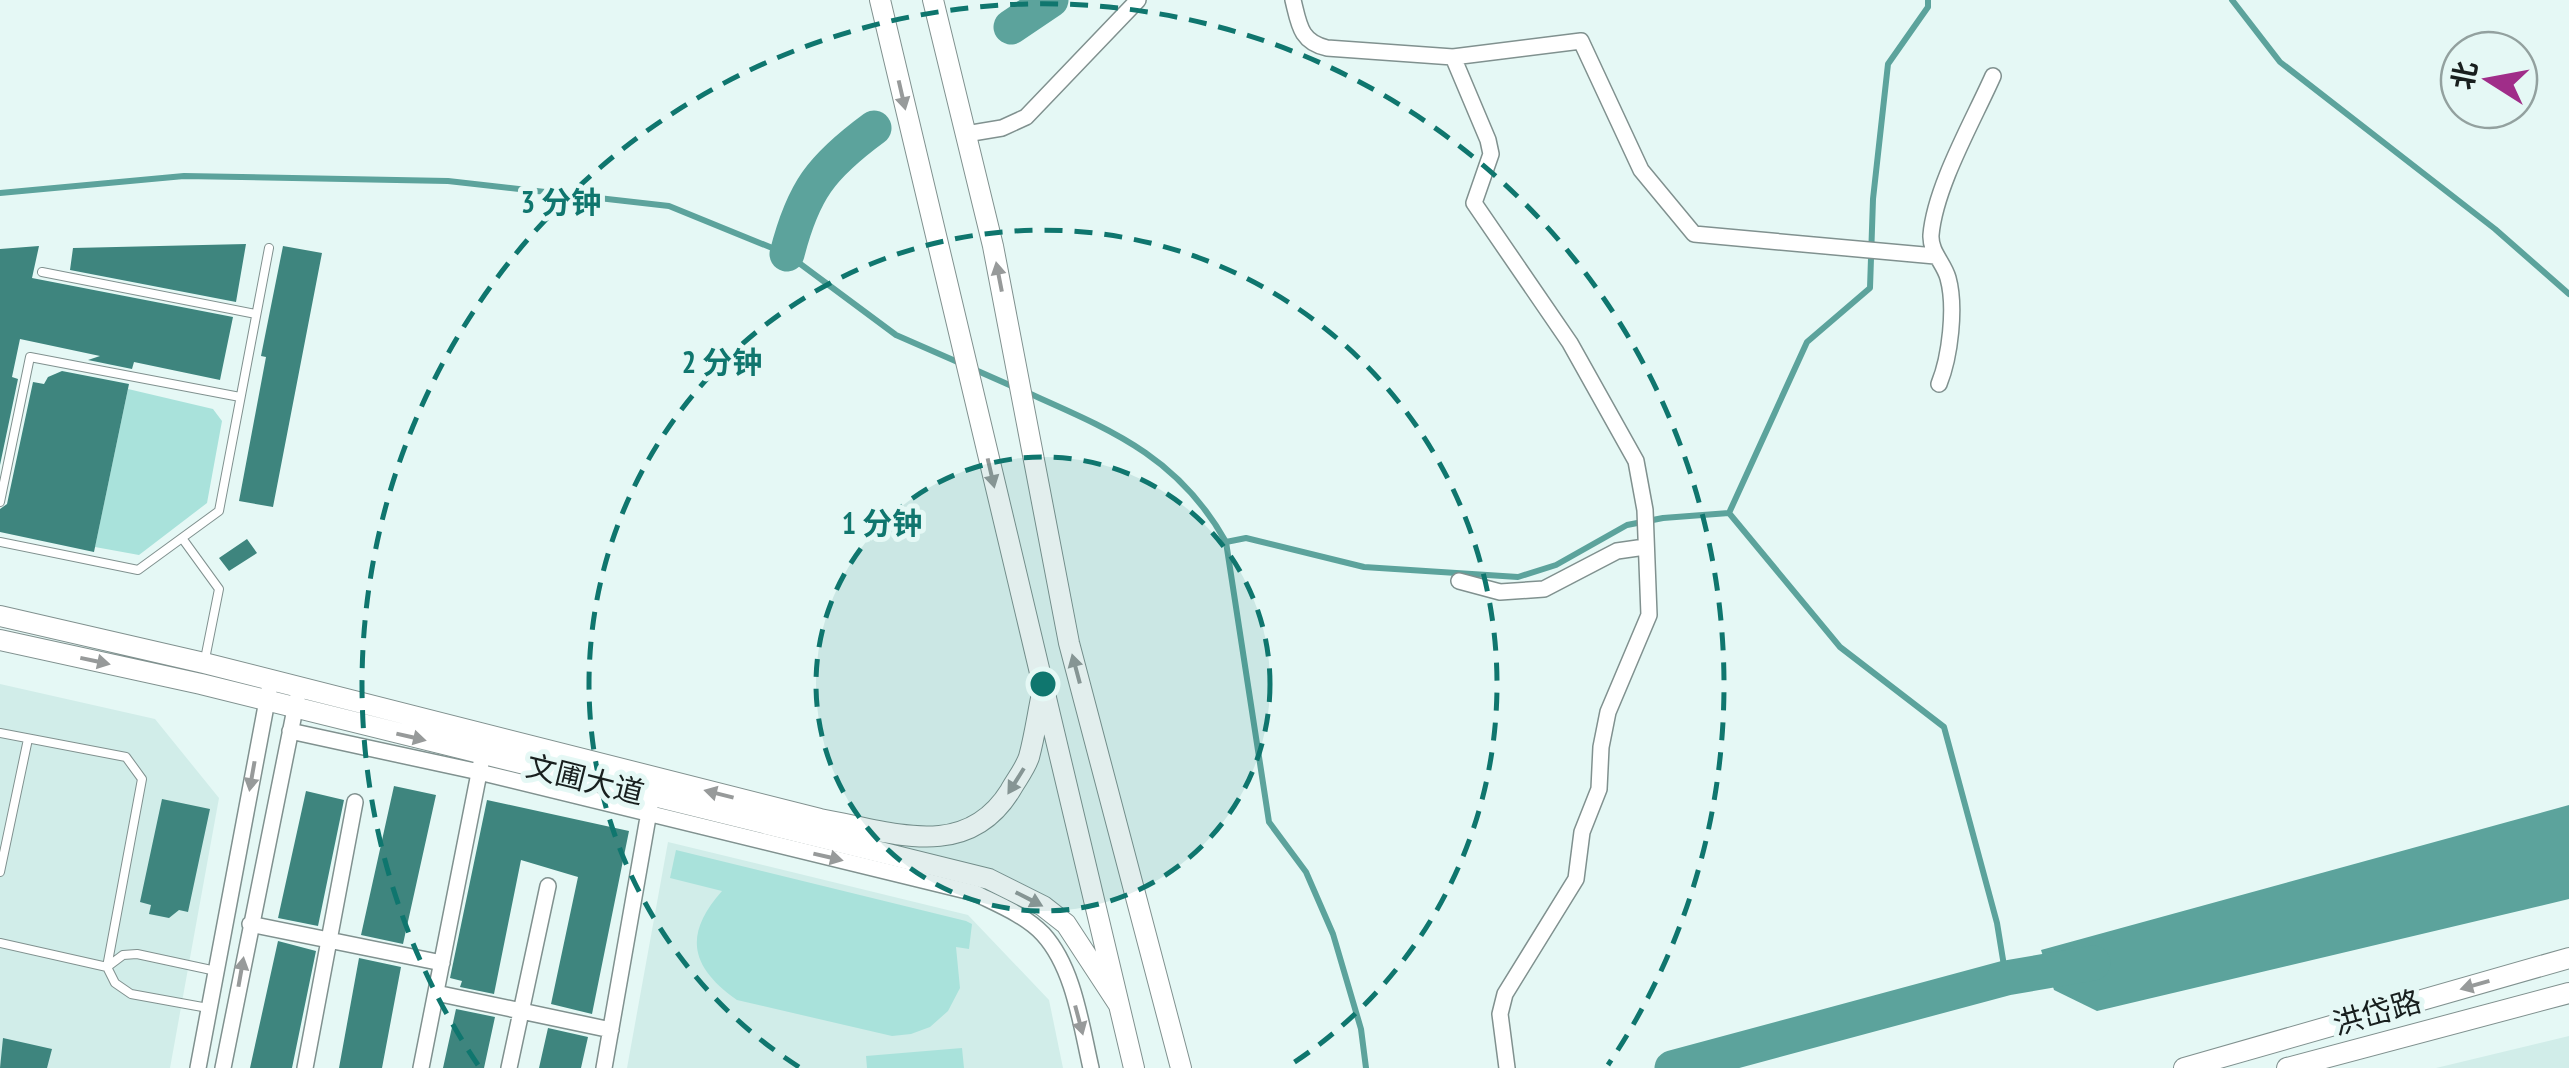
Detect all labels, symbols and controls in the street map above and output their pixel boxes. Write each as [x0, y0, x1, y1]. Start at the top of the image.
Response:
north arrow [2439, 30, 2539, 130]
text: 北 [2443, 58, 2485, 92]
one-way arrow [895, 80, 910, 111]
text: 3 分钟 [521, 182, 601, 221]
one-way arrow [991, 261, 1006, 292]
text: 2 分钟 [682, 342, 762, 381]
one-way arrow [984, 458, 999, 489]
text: 1 分钟 [842, 503, 922, 542]
one-way arrow [1068, 653, 1084, 684]
one-way arrow [80, 654, 111, 669]
centre of rings [1025, 666, 1061, 702]
one-way arrow [396, 730, 427, 745]
street label: 文圃大道 [522, 745, 648, 812]
one-way arrow [244, 761, 259, 793]
one-way arrow [1007, 767, 1025, 795]
one-way arrow [703, 786, 734, 801]
one-way arrow [813, 850, 844, 865]
one-way arrow [1015, 890, 1044, 907]
one-way arrow [234, 956, 249, 987]
one-way arrow [2459, 977, 2490, 993]
street label: 洪岱路 [2328, 980, 2425, 1043]
one-way arrow [1071, 1005, 1087, 1036]

